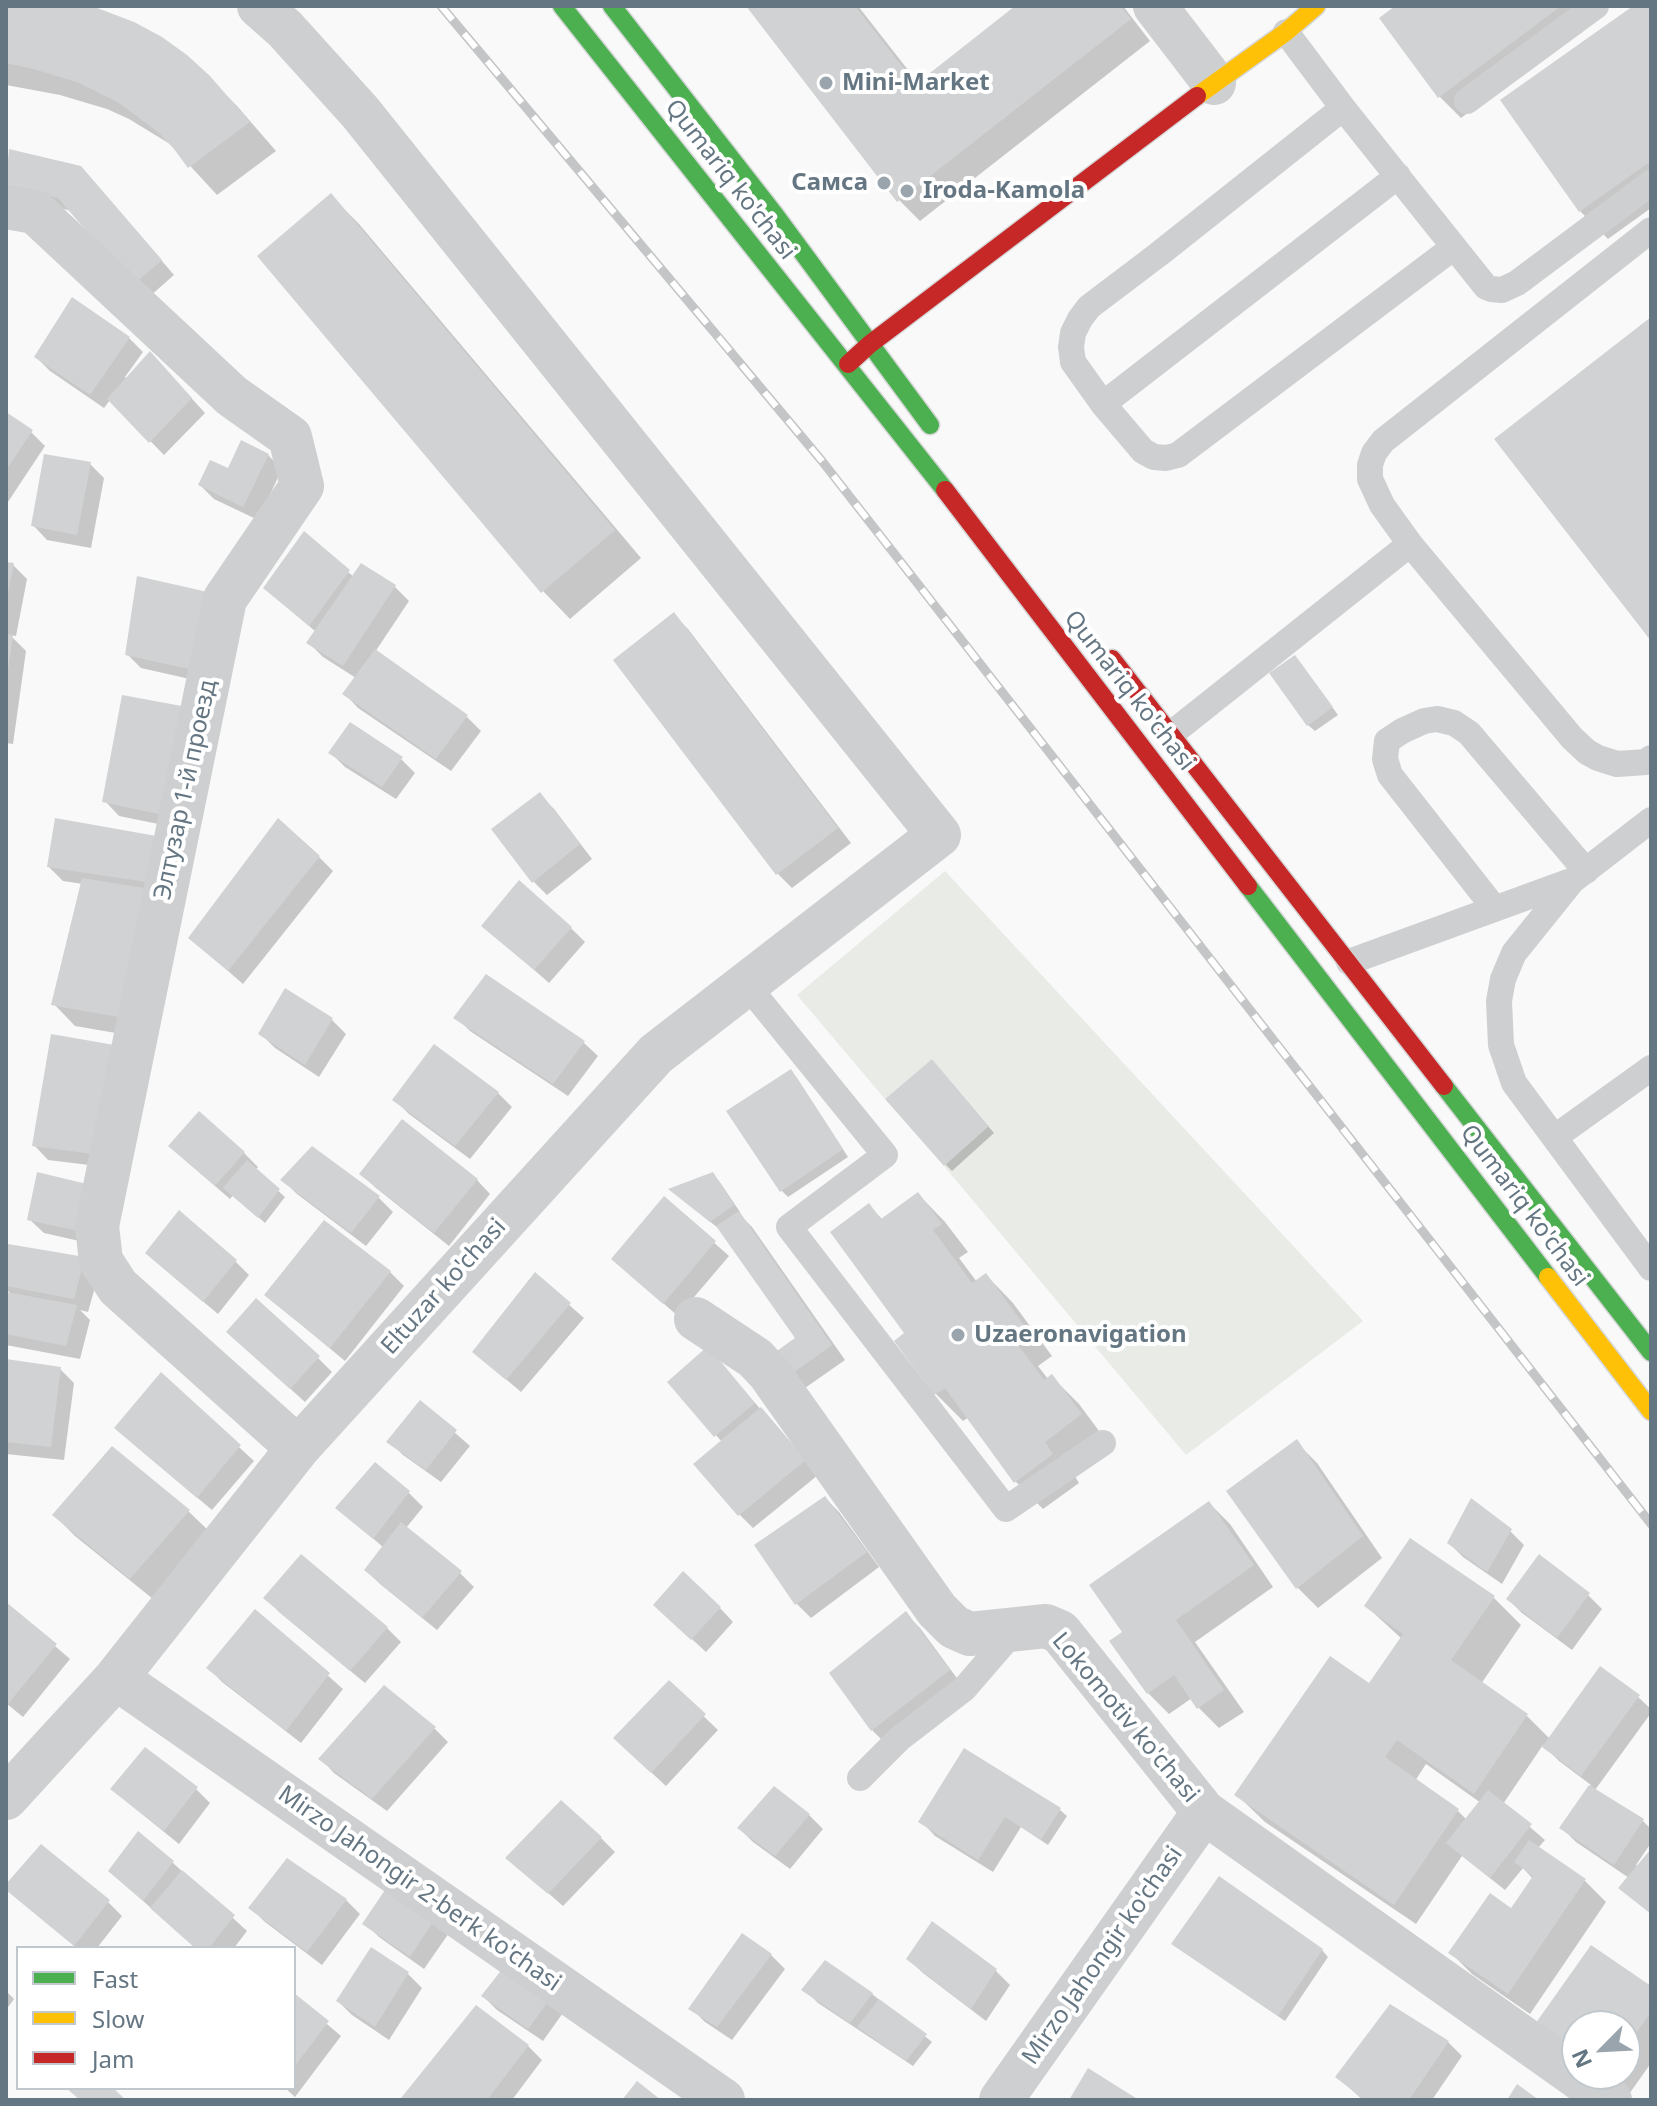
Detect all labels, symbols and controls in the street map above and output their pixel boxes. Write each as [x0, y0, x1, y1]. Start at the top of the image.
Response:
place label: Mini-Market [842, 69, 990, 97]
marker: Mini-Market [817, 74, 835, 92]
street label: Qumariq ko'chasi [659, 94, 801, 266]
place label: Самса [791, 169, 868, 197]
marker: Самса [875, 174, 893, 192]
place label: Iroda-Kamola [923, 177, 1085, 205]
marker: Iroda-Kamola [898, 182, 916, 200]
street label: Qumariq ko'chasi [1058, 605, 1200, 777]
street label: Элтузар 1-й проезд [149, 677, 223, 903]
street label: Qumariq ko'chasi [1454, 1119, 1594, 1293]
street label: Eltuzar ko'chasi [376, 1213, 512, 1361]
place label: Uzaeronavigation [974, 1321, 1187, 1349]
marker: Uzaeronavigation [949, 1326, 967, 1344]
street label: Lokomotiv ko'chasi [1045, 1627, 1205, 1809]
street label: Mirzo Jahongir 2-berk ko'chasi [272, 1780, 566, 1998]
street label: Mirzo Jahongir ko'chasi [1017, 1841, 1189, 2071]
legend [16, 1946, 296, 2090]
text: Fast [92, 1962, 138, 1995]
text: Slow [92, 2002, 144, 2035]
north arrow [1561, 2010, 1641, 2090]
text: Jam [92, 2042, 134, 2075]
text: N [1564, 2045, 1598, 2073]

